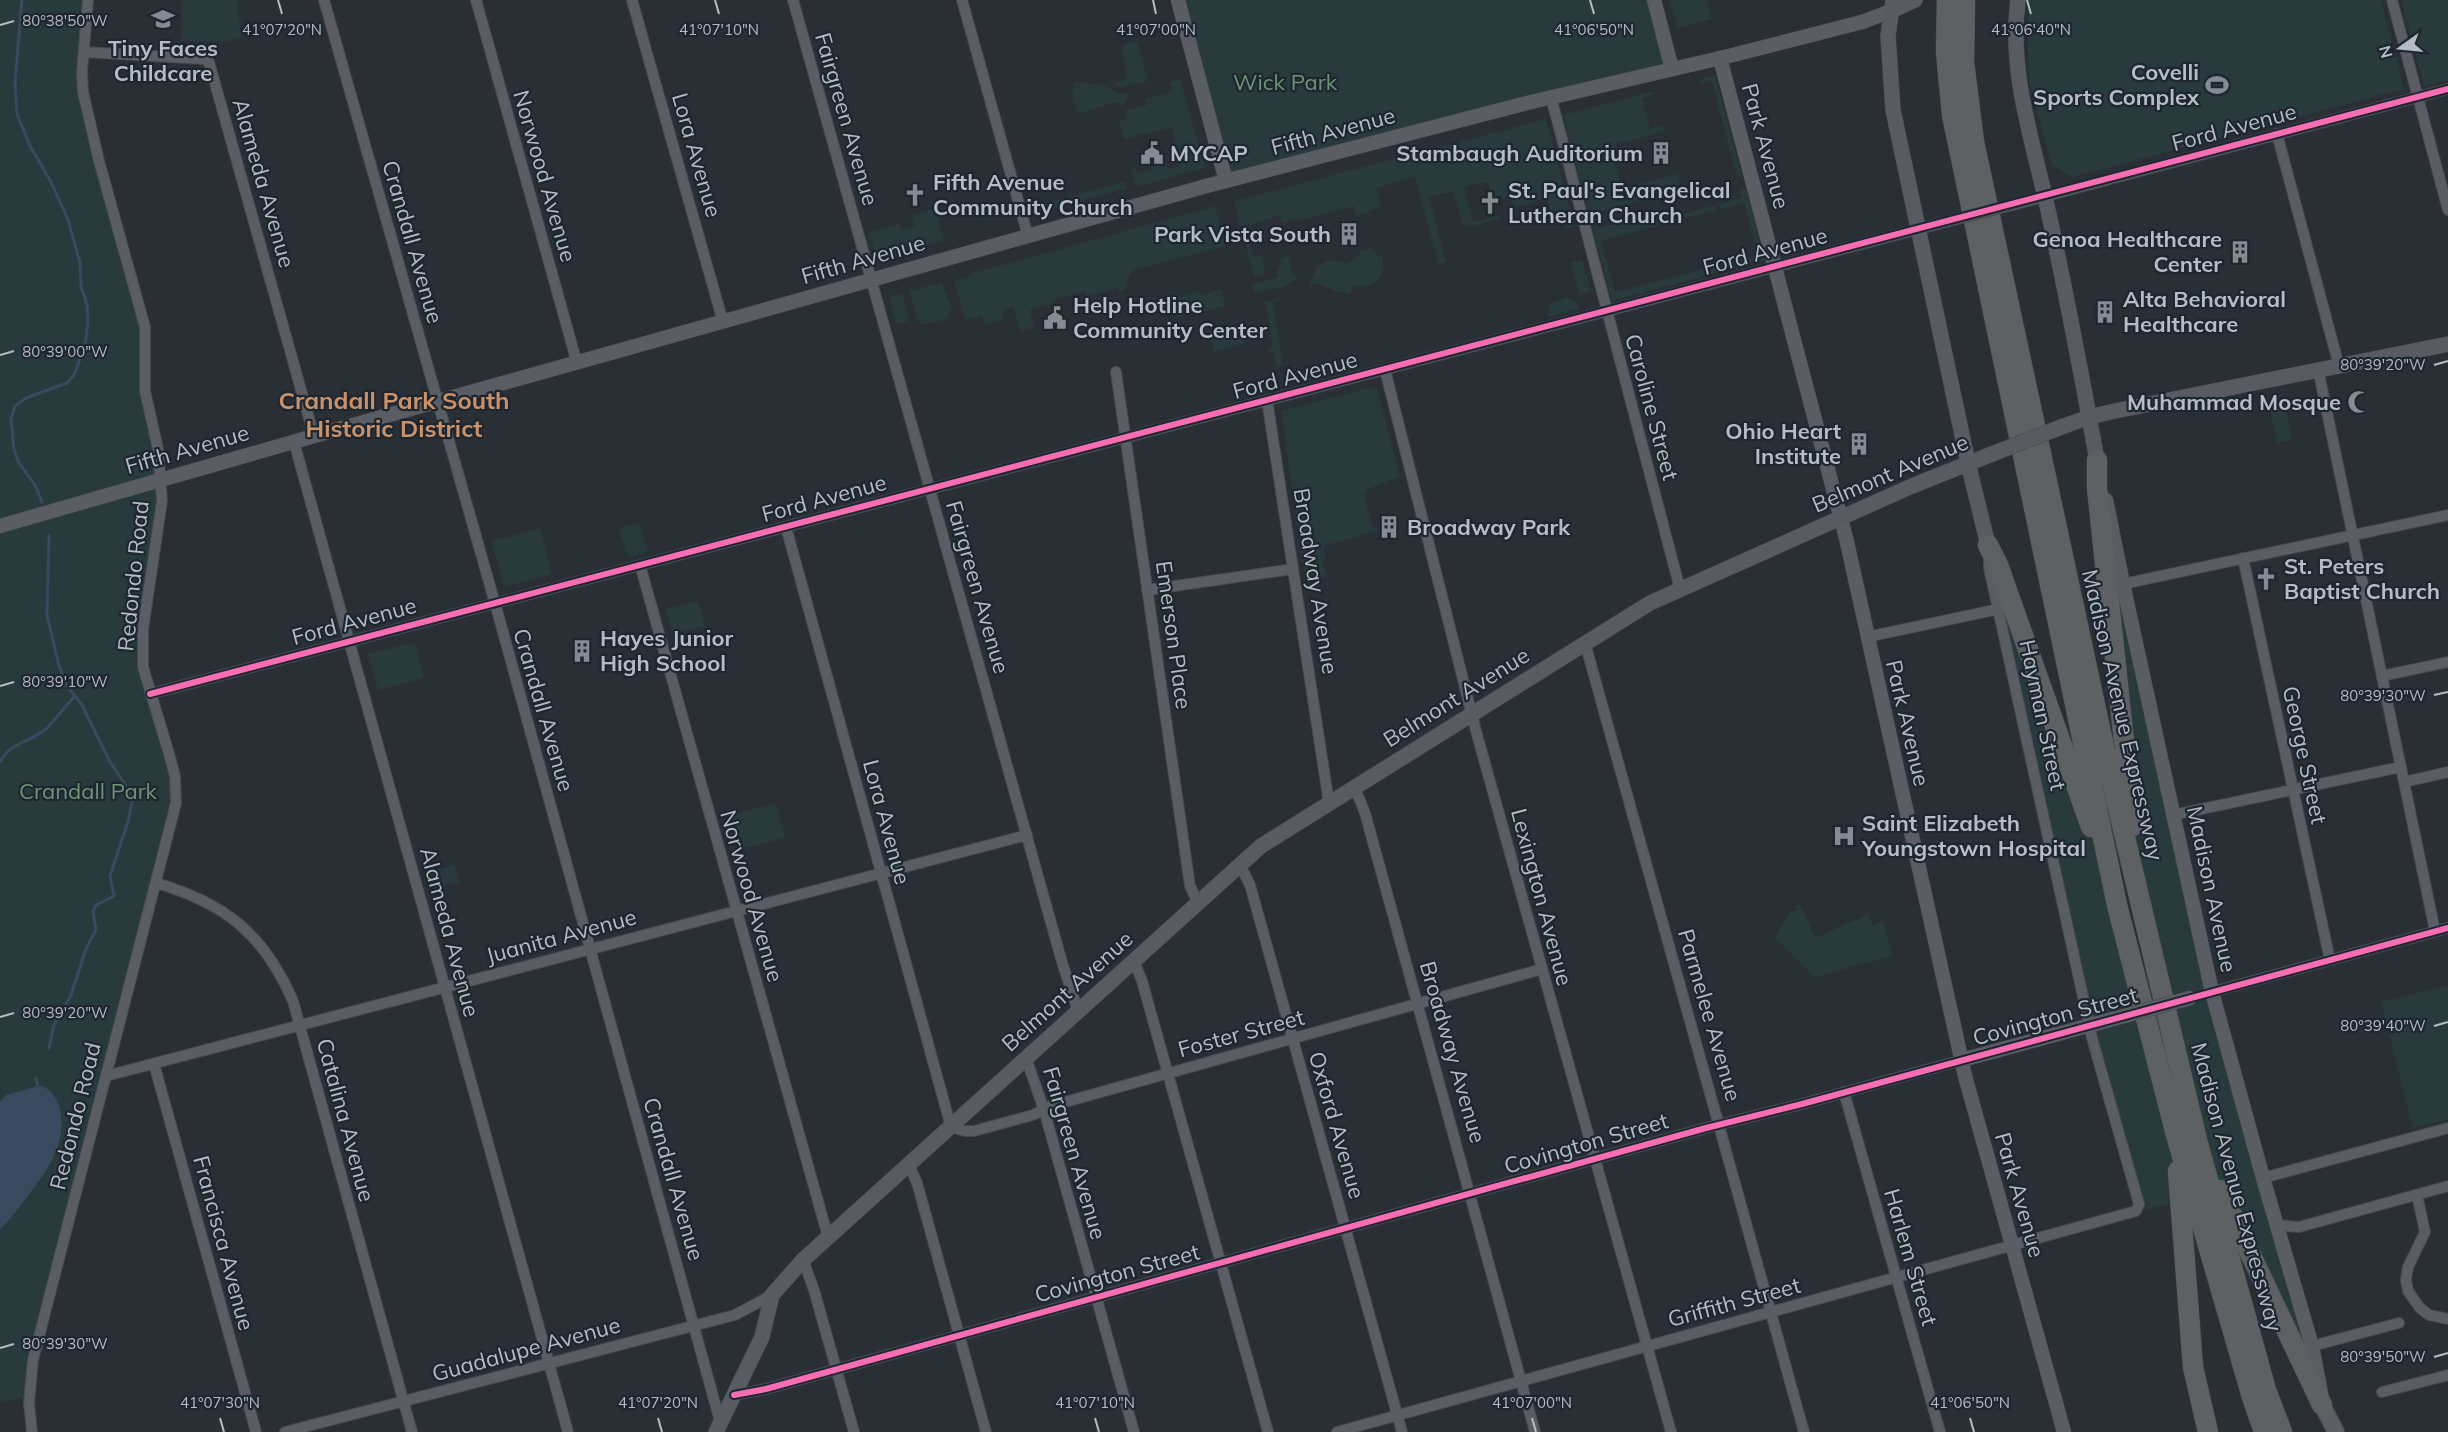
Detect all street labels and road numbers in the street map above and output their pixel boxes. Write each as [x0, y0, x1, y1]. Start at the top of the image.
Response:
street label: Fairgreen Avenue [809, 29, 885, 209]
street label: Park Avenue [1736, 80, 1796, 212]
street label: Norwood Avenue [507, 87, 583, 265]
street label: Lora Avenue [666, 90, 728, 220]
street label: Alameda Avenue [226, 95, 302, 271]
street label: Ford Avenue [2169, 97, 2299, 157]
street label: Fifth Avenue [1268, 101, 1398, 161]
street label: Crandall Avenue [376, 157, 450, 327]
street label: Ford Avenue [1700, 221, 1830, 281]
street label: Fifth Avenue [798, 228, 928, 290]
street label: Caroline Street [1619, 331, 1685, 483]
street label: Ford Avenue [1230, 345, 1360, 405]
street label: Fifth Avenue [122, 418, 252, 480]
street label: Belmont Avenue [1808, 427, 1972, 519]
street label: Ford Avenue [759, 468, 889, 528]
street label: Broadway Avenue [1287, 486, 1345, 676]
street label: Fairgreen Avenue [940, 497, 1016, 677]
street label: Redondo Road [111, 499, 155, 653]
street label: Emerson Place [1150, 559, 1198, 711]
street label: Madison Avenue Expressway [2076, 567, 2170, 864]
street label: Ford Avenue [289, 591, 419, 651]
street label: Crandall Avenue [507, 625, 581, 795]
street label: Hayman Street [2013, 637, 2073, 793]
street label: Belmont Avenue [1378, 641, 1534, 753]
street label: Park Avenue [1880, 657, 1936, 789]
street label: George Street [2277, 683, 2333, 827]
street label: Lora Avenue [857, 757, 917, 887]
street label: Madison Avenue [2181, 803, 2243, 975]
street label: Lexington Avenue [1505, 805, 1579, 989]
street label: Norwood Avenue [714, 807, 790, 985]
street label: Alameda Avenue [414, 844, 486, 1020]
street label: Juanita Avenue [483, 902, 639, 970]
street label: Belmont Avenue [996, 925, 1138, 1057]
street label: Parmelee Avenue [1672, 926, 1748, 1104]
street label: Broadway Avenue [1414, 958, 1492, 1146]
street label: Covington Street [1970, 980, 2141, 1051]
street label: Foster Street [1175, 1003, 1307, 1063]
street label: Catalina Avenue [311, 1035, 381, 1205]
street label: Redondo Road [43, 1039, 107, 1193]
street label: Madison Avenue Expressway [2185, 1039, 2289, 1335]
street label: Oxford Avenue [1303, 1048, 1371, 1202]
street label: Fairgreen Avenue [1037, 1063, 1113, 1243]
street label: Crandall Avenue [637, 1094, 711, 1264]
street label: Covington Street [1501, 1106, 1672, 1180]
street label: Park Avenue [1989, 1129, 2051, 1261]
street label: Francisca Avenue [187, 1153, 261, 1333]
street label: Harlem Street [1878, 1185, 1944, 1329]
street label: Covington Street [1032, 1237, 1203, 1308]
street label: Griffith Street [1665, 1271, 1804, 1333]
street label: Guadalupe Avenue [429, 1310, 623, 1388]

